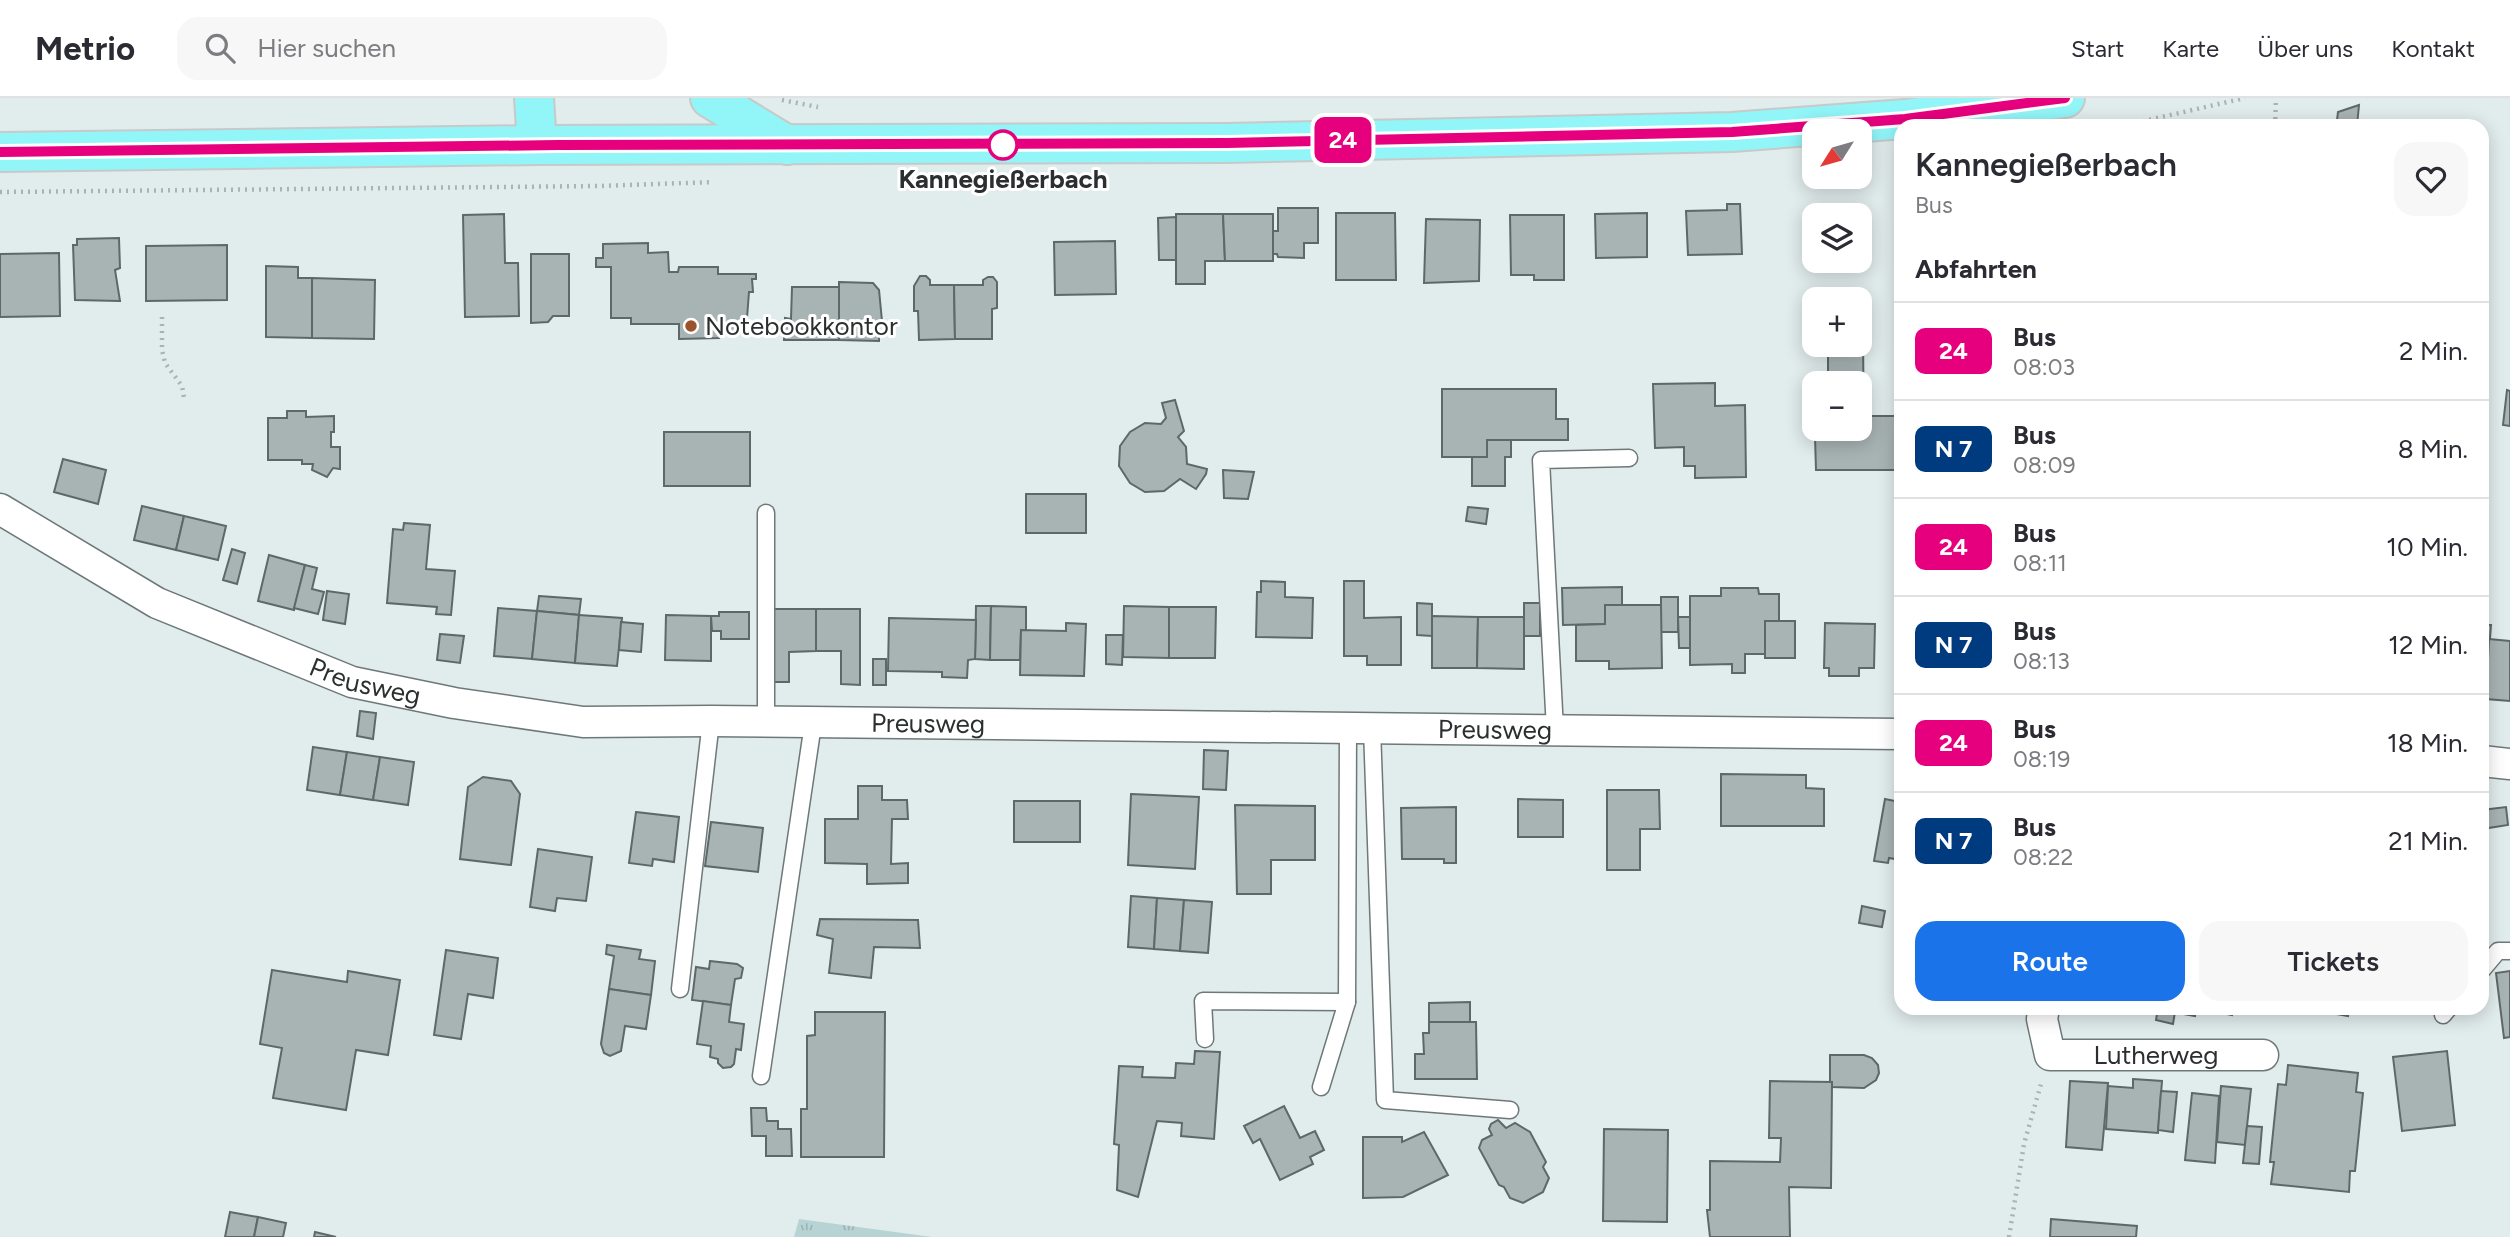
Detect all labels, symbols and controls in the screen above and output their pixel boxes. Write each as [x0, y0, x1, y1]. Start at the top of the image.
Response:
search box [177, 17, 667, 80]
text: Metrio [35, 29, 135, 68]
icon: search [201, 29, 239, 67]
text: Hier suchen [257, 32, 396, 64]
text: Start [2071, 34, 2124, 63]
text: Karte [2162, 34, 2219, 63]
text: Über uns [2257, 34, 2353, 63]
text: Kontakt [2391, 34, 2475, 63]
line badge: 24 [1312, 117, 1374, 163]
north arrow [1802, 119, 1872, 189]
map controls [1802, 119, 1872, 441]
text: 24 [1328, 125, 1358, 154]
marker: Kannegießerbach [988, 130, 1018, 160]
button: heart [2394, 142, 2468, 216]
text: Kannegießerbach [1915, 145, 2177, 184]
place label: Kannegießerbach [898, 163, 1108, 195]
text: Bus [1915, 191, 1953, 219]
button: layers [1802, 203, 1872, 273]
text: Abfahrten [1915, 253, 2037, 285]
button: + [1802, 287, 1872, 357]
place label: Notebookkontor [705, 310, 898, 342]
marker: Notebookkontor [683, 318, 699, 334]
text: Bus [2013, 321, 2056, 353]
text: 2 Min. [2399, 335, 2468, 367]
text: 24 [1939, 336, 1968, 365]
text: 08:03 [2013, 353, 2075, 381]
button: − [1802, 371, 1872, 441]
text: Bus [2013, 419, 2056, 451]
text: 8 Min. [2398, 433, 2468, 465]
text: N 7 [1935, 434, 1972, 463]
text: 08:09 [2013, 451, 2075, 479]
text: Bus [2013, 517, 2056, 549]
text: 10 Min. [2386, 531, 2468, 563]
text: 24 [1939, 532, 1968, 561]
text: 08:11 [2013, 549, 2067, 577]
text: Bus [2013, 615, 2056, 647]
text: 12 Min. [2388, 629, 2468, 661]
text: N 7 [1935, 630, 1972, 659]
text: 08:13 [2013, 647, 2070, 675]
street label: Preusweg [305, 650, 423, 712]
street label: Preusweg [871, 707, 985, 740]
street label: Preusweg [1438, 713, 1552, 746]
text: Bus [2013, 713, 2056, 745]
text: 18 Min. [2387, 727, 2468, 759]
text: 24 [1939, 728, 1968, 757]
text: 08:19 [2013, 745, 2070, 773]
text: Bus [2013, 811, 2056, 843]
text: 21 Min. [2388, 825, 2468, 857]
text: N 7 [1935, 826, 1972, 855]
text: 08:22 [2013, 843, 2073, 871]
button: Route [1915, 921, 2185, 1001]
button: Tickets [2199, 921, 2468, 1001]
street label: Lutherweg [2093, 1039, 2218, 1071]

